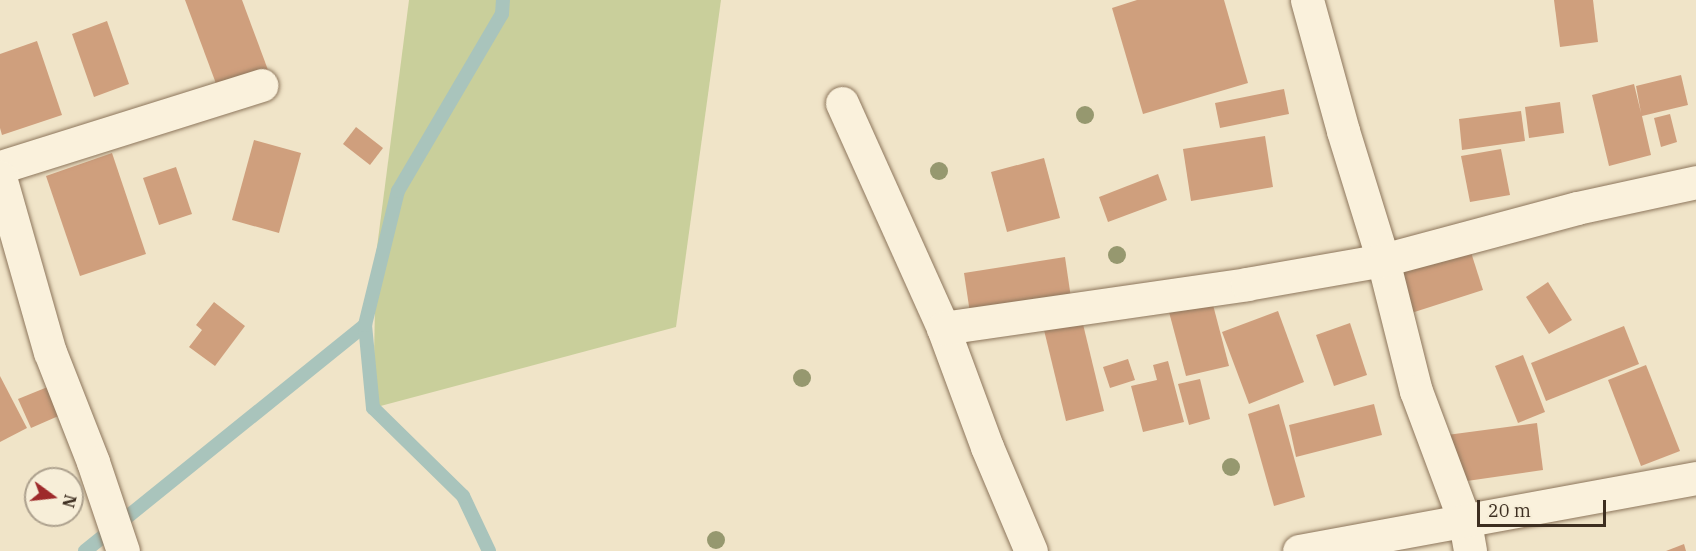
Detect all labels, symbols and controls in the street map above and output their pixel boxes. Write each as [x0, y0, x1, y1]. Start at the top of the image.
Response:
north arrow [24, 467, 84, 527]
scale bar [1480, 488, 1609, 526]
text: N [58, 492, 81, 510]
text: 20 m [1488, 499, 1531, 522]

